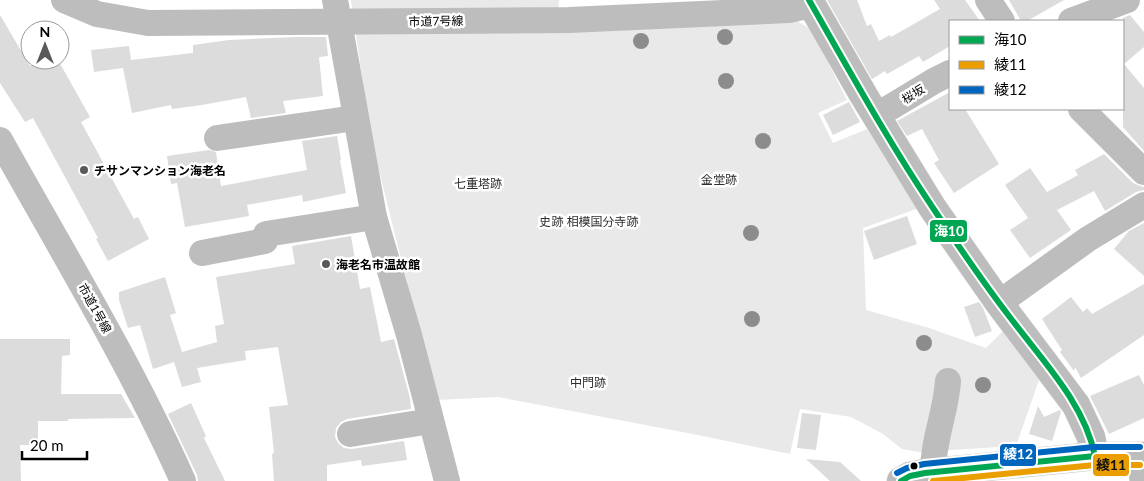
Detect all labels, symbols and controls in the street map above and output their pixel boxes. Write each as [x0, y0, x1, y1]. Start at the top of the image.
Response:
street label: 市道7号線 [408, 13, 464, 29]
north arrow [20, 20, 70, 70]
legend [949, 20, 1124, 110]
text: N [40, 23, 50, 40]
text: 海10 [994, 30, 1027, 48]
text: 綾11 [994, 55, 1026, 73]
text: 綾12 [994, 80, 1026, 98]
street label: 桜坂 [899, 81, 927, 107]
place label: チサンマンション海老名 [94, 163, 226, 178]
marker: チサンマンション海老名 [78, 164, 90, 176]
park label: 金堂跡 [701, 172, 737, 187]
park label: 七重塔跡 [454, 176, 502, 191]
park label: 史跡 相模国分寺跡 [539, 214, 639, 229]
line badge: 海10 [929, 219, 968, 243]
text: 海10 [934, 222, 964, 239]
place label: 海老名市温故館 [336, 257, 420, 272]
marker: 海老名市温故館 [320, 258, 332, 270]
street label: 市道1号線 [75, 280, 115, 336]
park label: 中門跡 [570, 375, 606, 390]
scale bar [22, 428, 88, 460]
text: 20 m [30, 436, 64, 454]
line badge: 綾12 [999, 443, 1037, 467]
text: 綾12 [1003, 445, 1033, 462]
line badge: 綾11 [1092, 453, 1130, 477]
text: 綾11 [1096, 456, 1126, 473]
unlabelled marker [909, 461, 919, 471]

